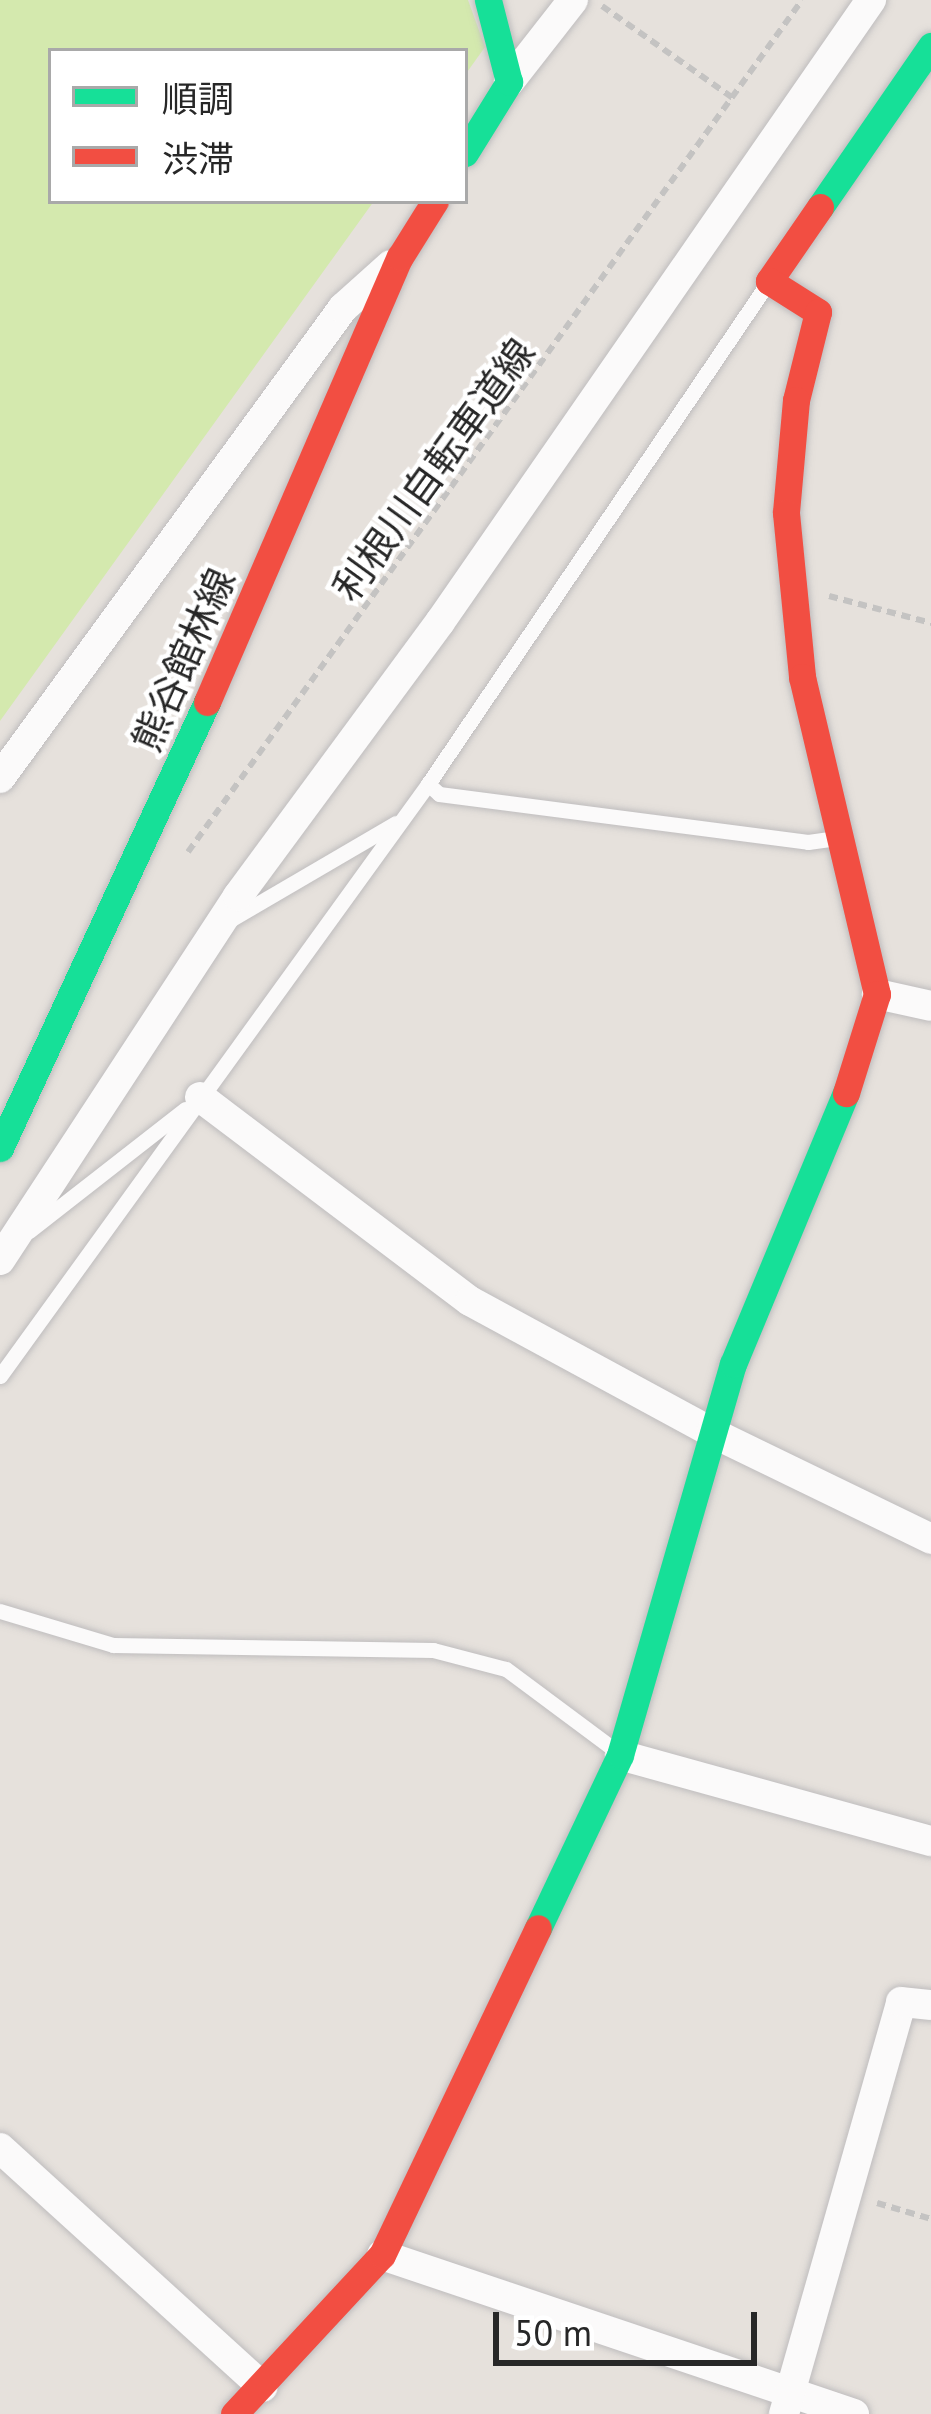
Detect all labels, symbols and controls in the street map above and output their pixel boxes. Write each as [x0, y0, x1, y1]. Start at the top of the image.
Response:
legend [48, 48, 468, 204]
text: 順調 [162, 75, 234, 122]
text: 渋滞 [162, 135, 234, 182]
street label: 利根川自転車道線 [323, 330, 545, 610]
street label: 熊谷館林線 [123, 561, 245, 759]
scale bar [499, 2288, 763, 2362]
text: 50 m [514, 2309, 592, 2356]

